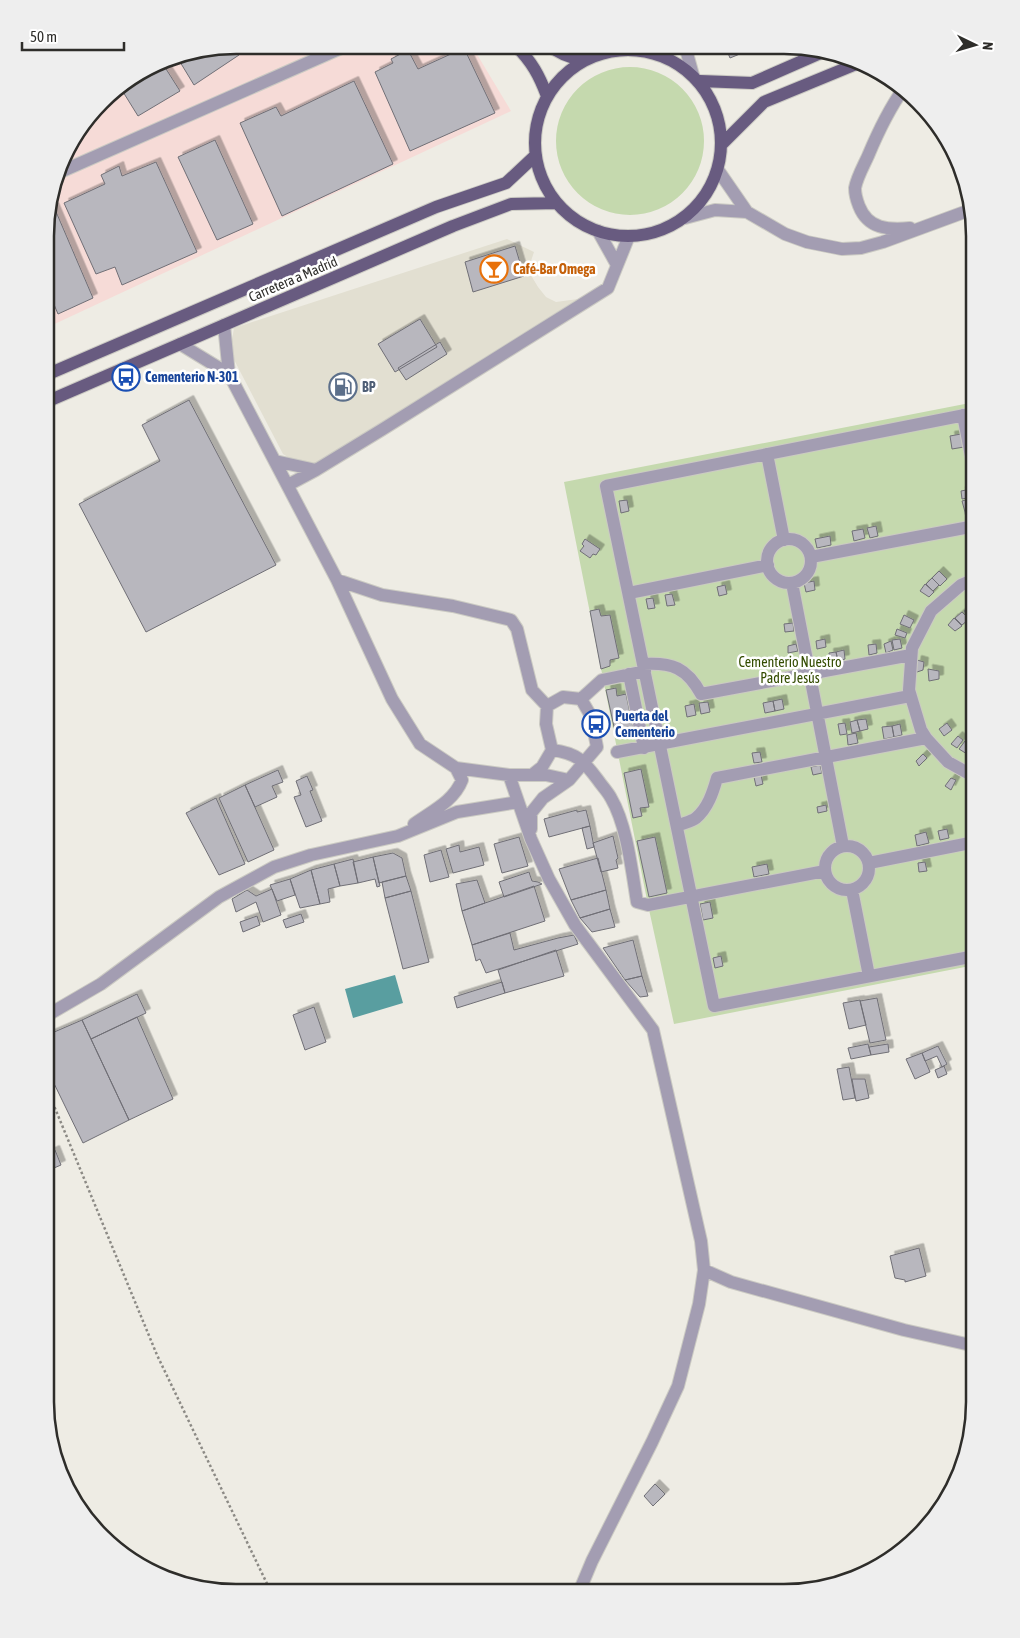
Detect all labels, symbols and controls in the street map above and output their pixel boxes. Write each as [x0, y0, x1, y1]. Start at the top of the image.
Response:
scale bar [22, 20, 125, 52]
north arrow [950, 20, 1000, 70]
text: 50 m [30, 28, 57, 45]
text: N [980, 41, 996, 51]
street label: Carretera a Madrid [246, 253, 340, 305]
bar icon: Café-Bar Omega [479, 254, 509, 284]
place label: Café-Bar Omega [513, 261, 596, 277]
bus stop icon: Cementerio N-301 [111, 362, 141, 392]
place label: Cementerio N-301 [145, 369, 239, 385]
fuel station icon: BP [328, 372, 358, 402]
place label: BP [362, 379, 376, 395]
park label: Cementerio Nuestro Padre Jesús [738, 654, 842, 686]
place label: Puerta del Cementerio [615, 708, 675, 740]
bus stop icon: Puerta del Cementerio [581, 709, 611, 739]

